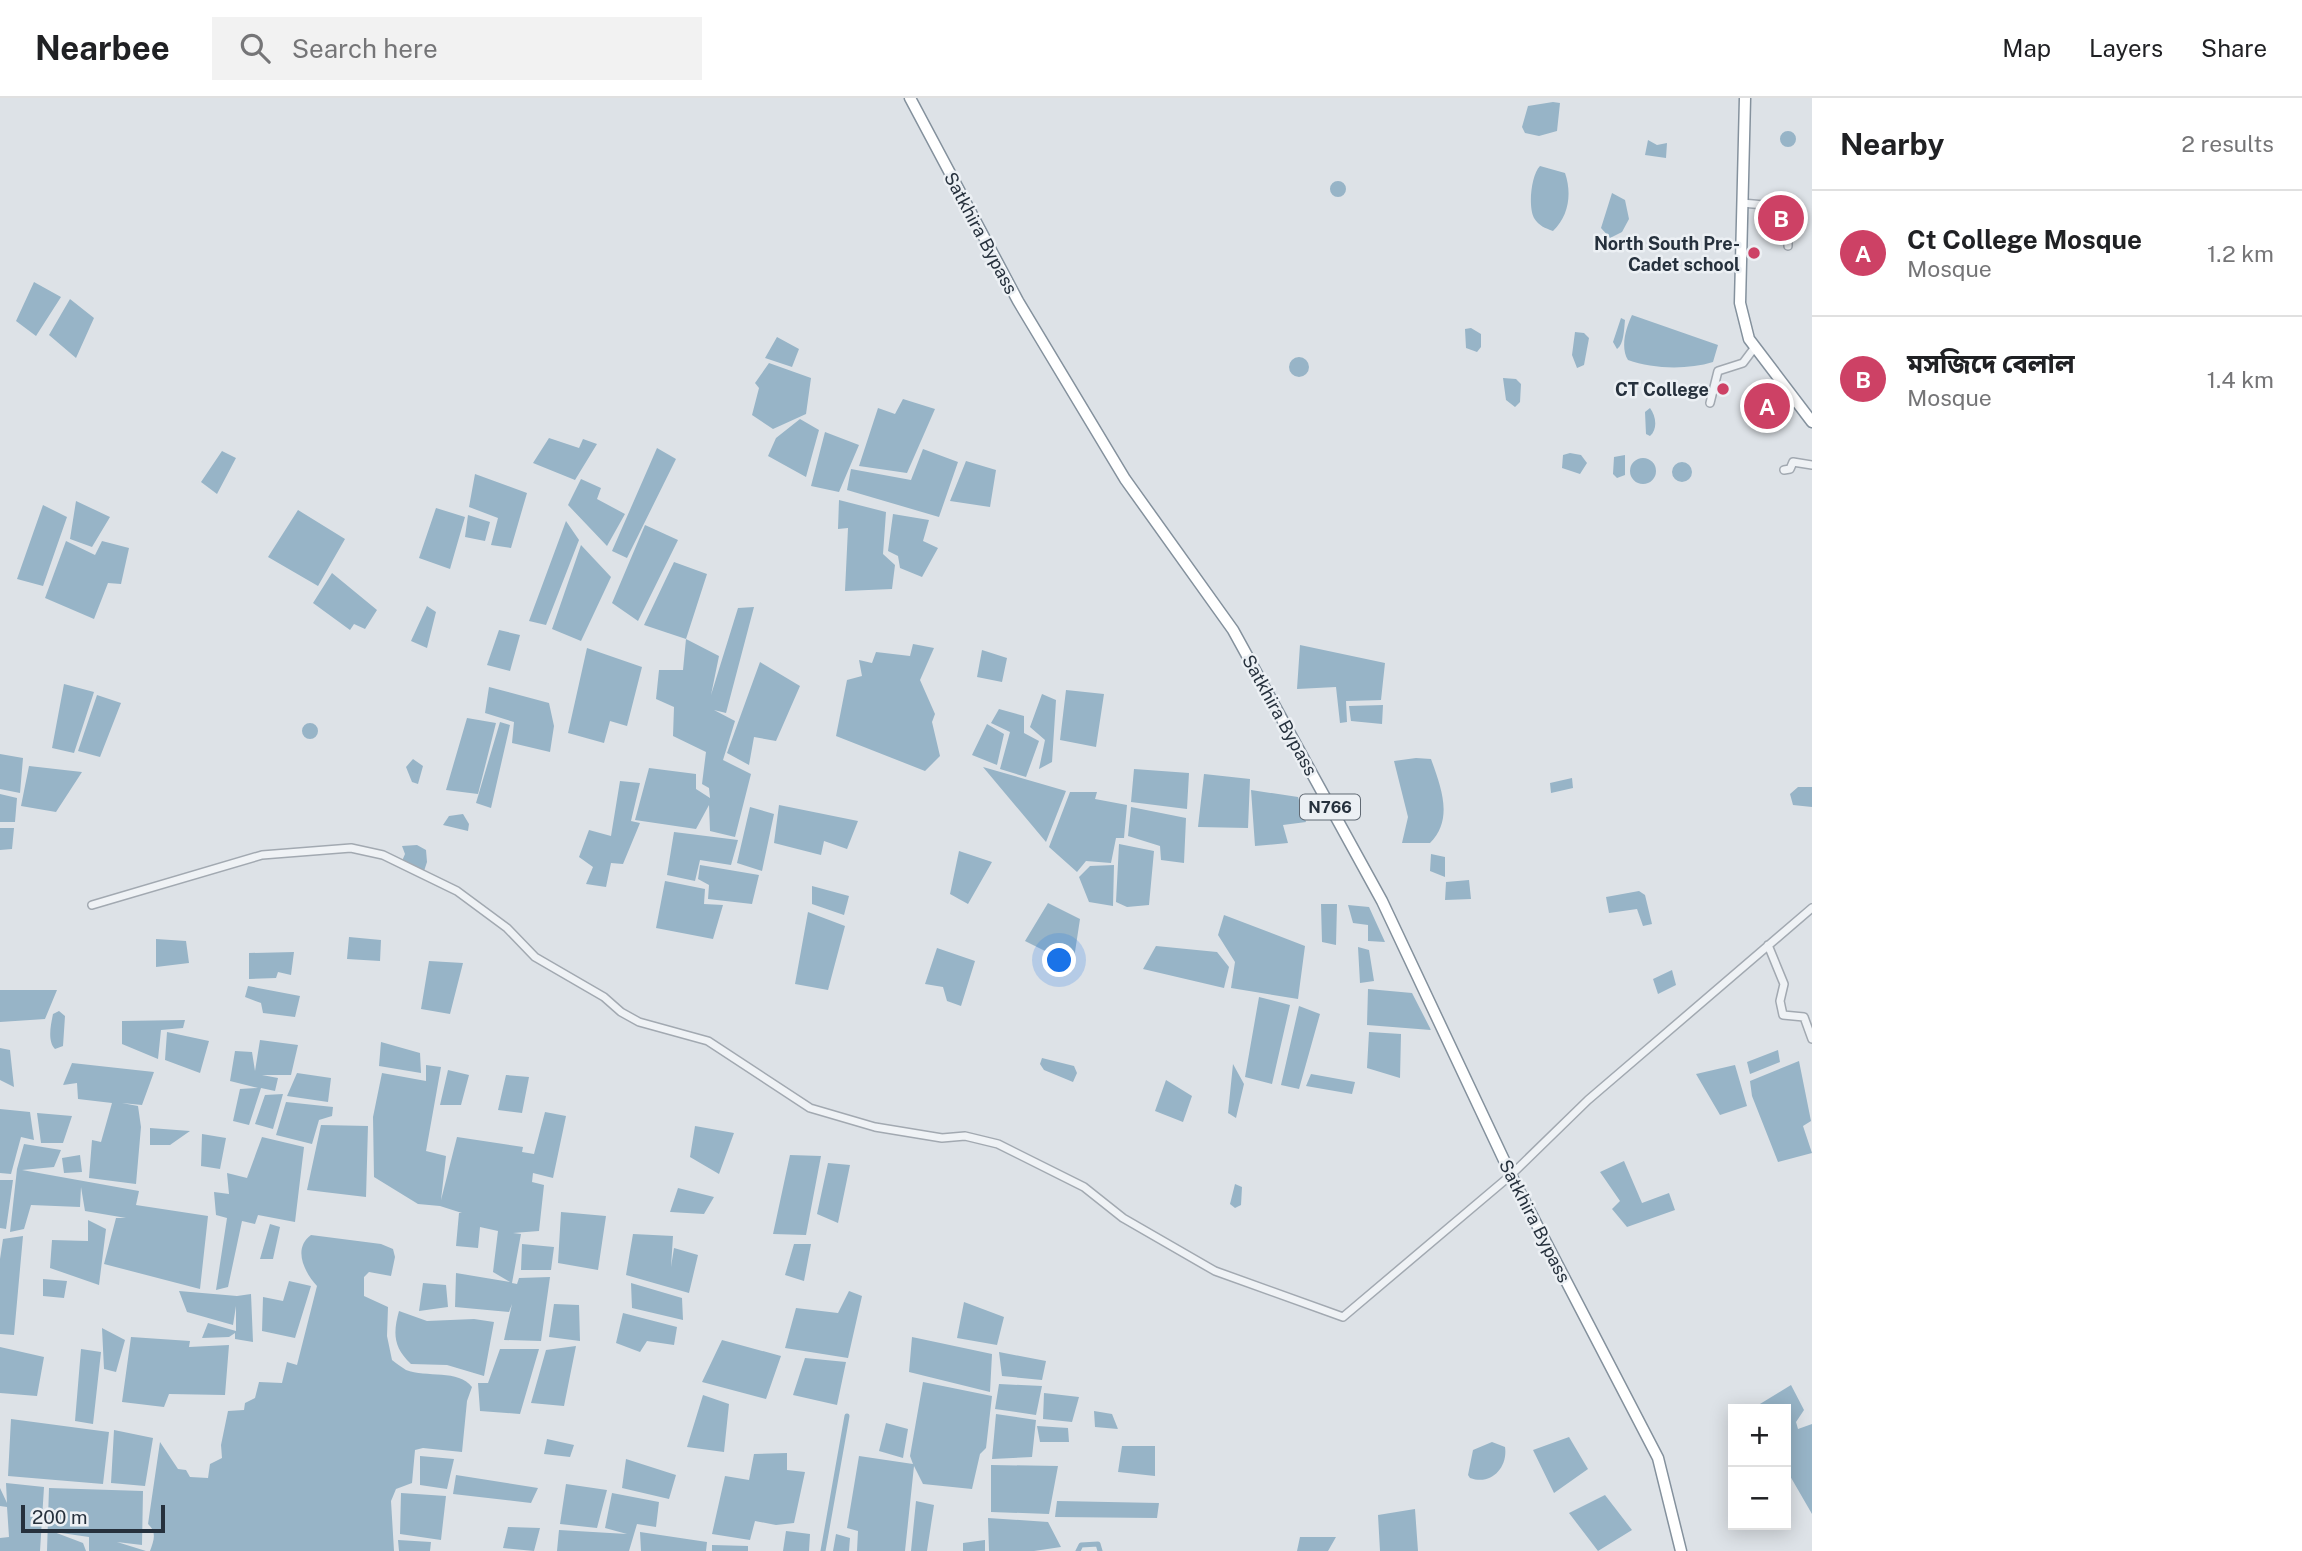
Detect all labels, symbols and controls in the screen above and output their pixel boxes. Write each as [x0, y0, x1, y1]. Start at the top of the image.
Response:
search box [212, 17, 702, 80]
text: Nearbee [35, 29, 170, 67]
icon: search [236, 29, 274, 67]
text: Search here [292, 33, 438, 64]
text: Map [2002, 34, 2051, 62]
text: Layers [2089, 34, 2163, 62]
text: Share [2201, 34, 2267, 62]
text: Nearby [1840, 126, 1944, 162]
text: 2 results [2181, 130, 2274, 157]
street label: Satkhira Bypass [940, 168, 1022, 298]
pin: B [1758, 192, 1804, 244]
text: Ct College Mosque [1907, 224, 2142, 255]
place label: North South Pre- Cadet school [1594, 233, 1740, 275]
text: A [1855, 240, 1871, 267]
text: 1.2 km [2207, 240, 2274, 267]
marker: North South Pre- Cadet school [1746, 245, 1762, 261]
text: Mosque [1907, 255, 1992, 282]
text: মসজিদে বেলাল [1907, 348, 2075, 379]
text: B [1855, 366, 1871, 393]
text: 1.4 km [2207, 366, 2274, 393]
place label: CT College [1615, 379, 1709, 400]
pin: A [1744, 380, 1790, 432]
marker: CT College [1715, 381, 1731, 397]
text: Mosque [1907, 384, 1992, 411]
street label: Satkhira Bypass [1238, 651, 1322, 779]
road number: N766 [1300, 794, 1360, 820]
your location [1042, 943, 1076, 977]
street label: Satkhira Bypass [1495, 1156, 1575, 1286]
map controls [1728, 1404, 1791, 1530]
button: + [1728, 1404, 1791, 1467]
button: − [1728, 1467, 1791, 1530]
scale bar [21, 1502, 164, 1534]
text: 200 m [32, 1506, 88, 1528]

